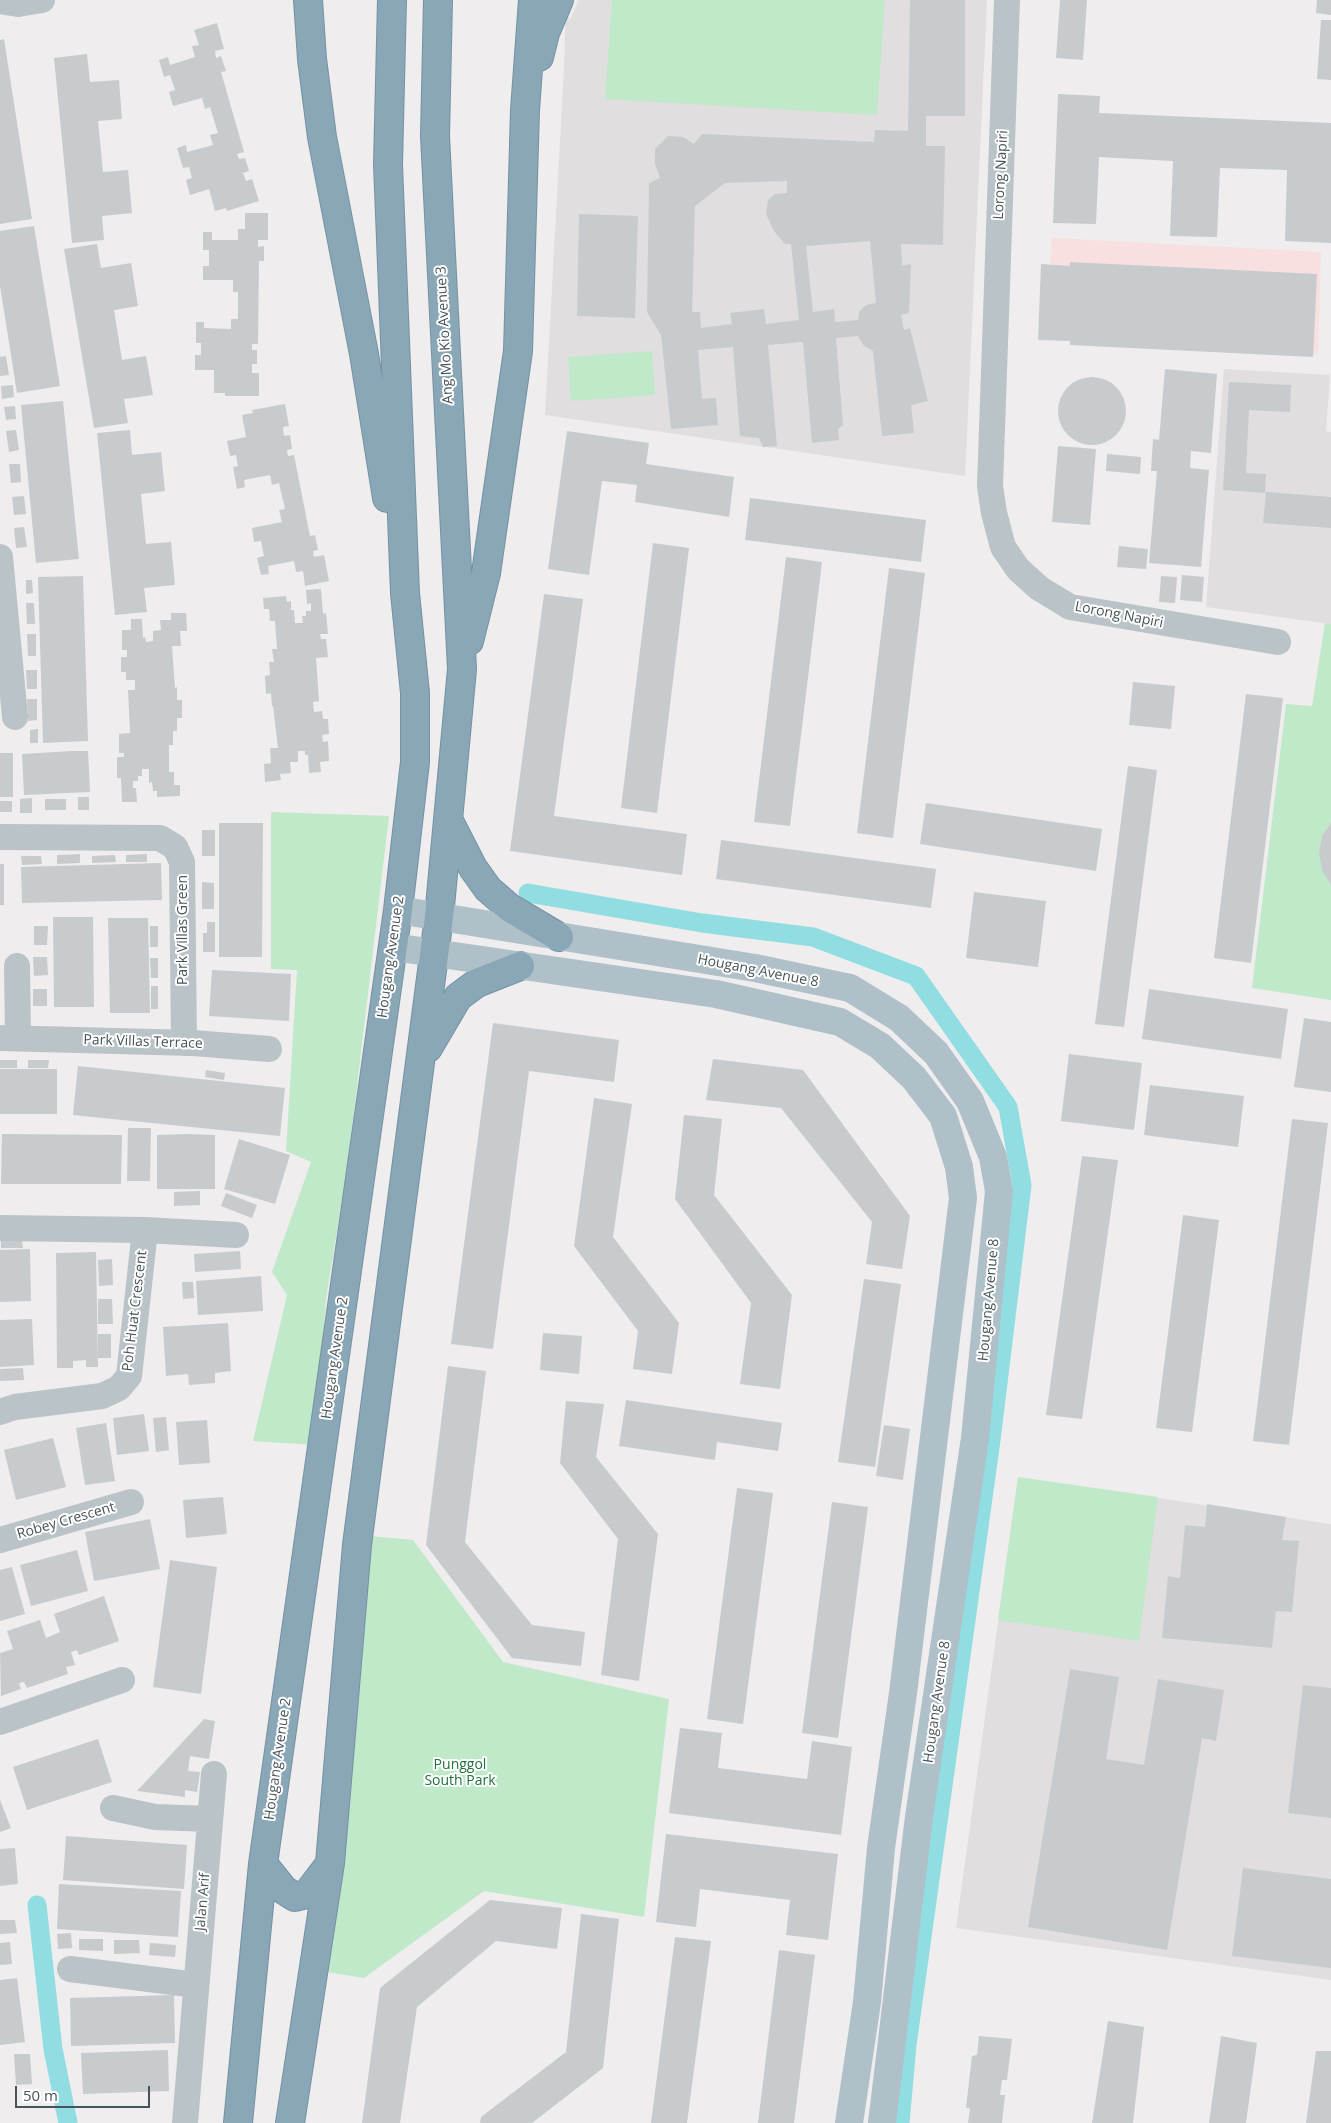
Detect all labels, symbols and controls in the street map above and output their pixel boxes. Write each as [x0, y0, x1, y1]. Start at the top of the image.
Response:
street label: Lorong Napiri [990, 130, 1012, 220]
street label: Ang Mo Kio Avenue 3 [433, 266, 457, 404]
street label: Lorong Napiri [1074, 598, 1164, 632]
street label: Park Villas Green [175, 875, 191, 985]
street label: Hougang Avenue 2 [374, 895, 408, 1019]
street label: Hougang Avenue 8 [696, 951, 820, 991]
street label: Park Villas Terrace [83, 1032, 203, 1052]
street label: Hougang Avenue 8 [975, 1238, 1003, 1362]
street label: Poh Huat Crescent [119, 1250, 151, 1372]
street label: Hougang Avenue 2 [318, 1296, 352, 1420]
street label: Robey Crescent [15, 1499, 117, 1543]
street label: Hougang Avenue 8 [920, 1640, 954, 1764]
street label: Hougang Avenue 2 [261, 1697, 295, 1821]
park label: Punggol South Park [424, 1757, 496, 1790]
street label: Jalan Arif [192, 1872, 214, 1932]
scale bar [18, 2076, 152, 2108]
text: 50 m [23, 2085, 58, 2105]

